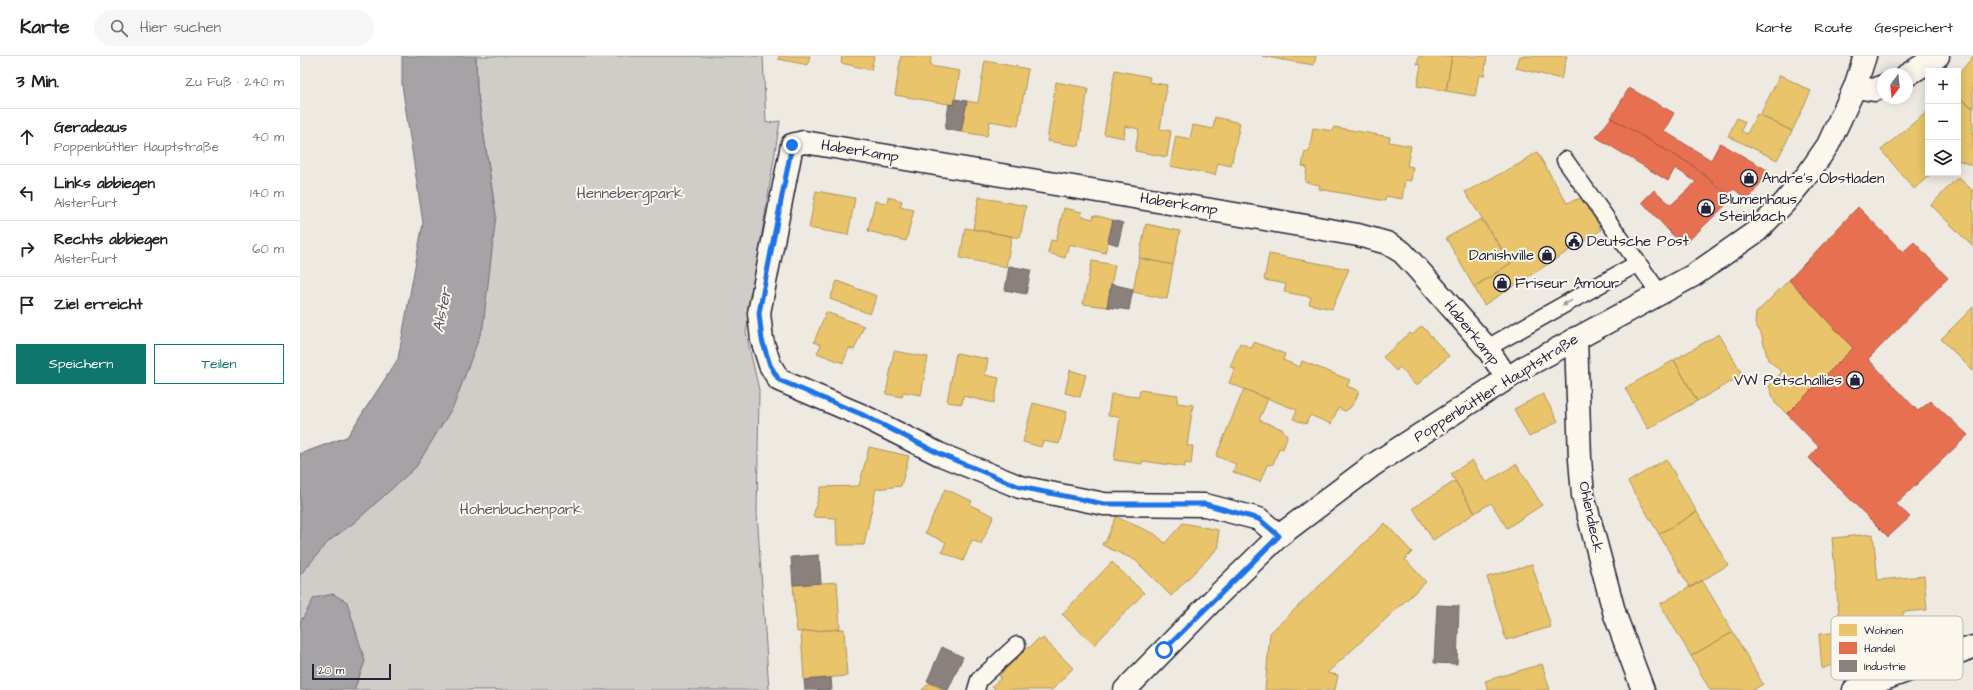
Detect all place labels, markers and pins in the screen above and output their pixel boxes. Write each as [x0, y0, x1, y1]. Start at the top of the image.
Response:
shop icon: Andre's Obstladen [1739, 168, 1759, 188]
place label: Andre's Obstladen [1762, 168, 1885, 189]
place label: Blumenhaus Steinbach [1719, 189, 1798, 227]
shop icon: Blumenhaus Steinbach [1696, 198, 1716, 218]
public building icon: Deutsche Post [1564, 231, 1584, 251]
place label: Deutsche Post [1587, 231, 1689, 252]
place label: Danishville [1469, 245, 1534, 266]
shop icon: Danishville [1537, 245, 1557, 265]
shop icon: Friseur Amour [1492, 273, 1512, 293]
place label: Friseur Amour [1515, 273, 1619, 294]
place label: VW Petschallies [1734, 370, 1842, 391]
shop icon: VW Petschallies [1845, 370, 1865, 390]

